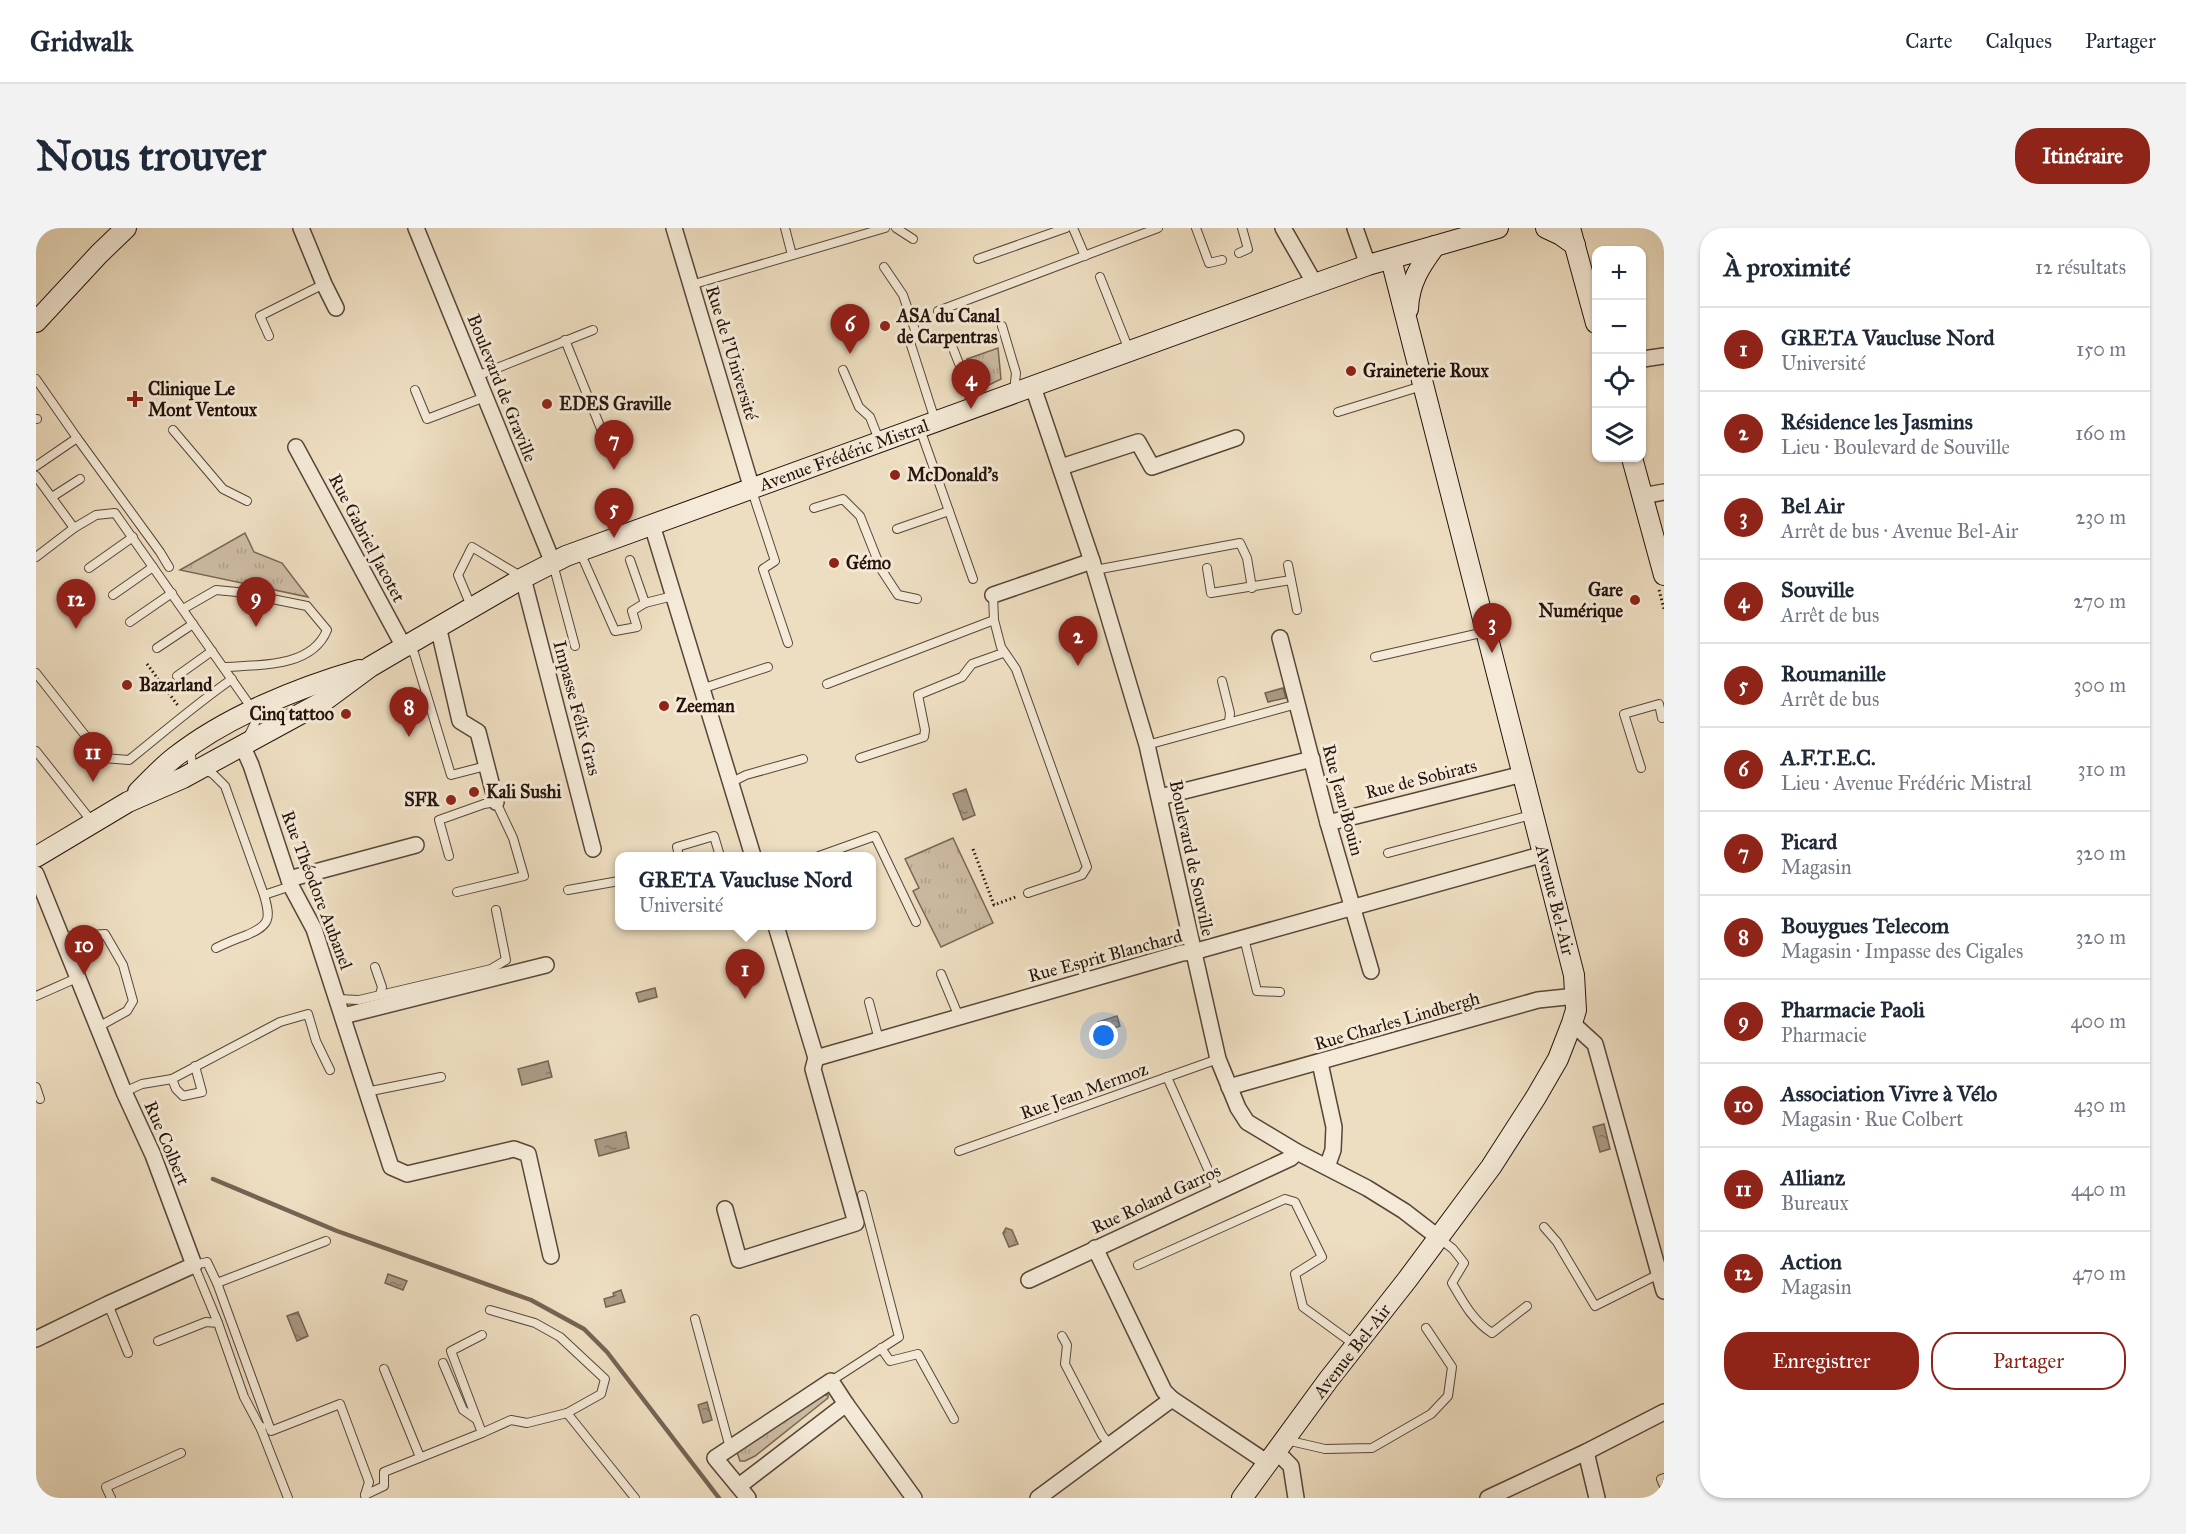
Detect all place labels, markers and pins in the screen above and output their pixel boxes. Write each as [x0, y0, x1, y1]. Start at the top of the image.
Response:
pin: 6 [830, 304, 870, 354]
place label: ASA du Canal de Carpentras [896, 305, 1001, 349]
marker: ASA du Canal de Carpentras [878, 319, 892, 333]
pin: 4 [952, 360, 990, 409]
place label: Graineterie Roux [1363, 360, 1490, 382]
marker: Graineterie Roux [1344, 364, 1358, 378]
place label: Clinique Le Mont Ventoux [148, 378, 258, 421]
marker: Clinique Le Mont Ventoux [126, 390, 144, 408]
place label: EDES Graville [559, 393, 672, 415]
marker: EDES Graville [540, 397, 554, 411]
pin: 7 [594, 420, 634, 470]
place label: McDonald's [907, 464, 999, 486]
marker: McDonald's [888, 468, 902, 482]
pin: 5 [594, 488, 634, 538]
place label: Gémo [846, 552, 891, 574]
marker: Gémo [827, 556, 841, 570]
pin: 9 [236, 578, 276, 627]
place label: Gare Numérique [1539, 579, 1623, 623]
pin: 12 [56, 580, 96, 629]
marker: Gare Numérique [1628, 593, 1642, 607]
pin: 3 [1472, 604, 1512, 653]
pin: 2 [1058, 616, 1098, 666]
place label: Bazarland [139, 674, 213, 696]
marker: Bazarland [120, 678, 134, 692]
pin: 8 [390, 688, 428, 737]
place label: Zeeman [676, 695, 735, 717]
marker: Zeeman [657, 699, 671, 713]
place label: Cinq tattoo [249, 703, 334, 726]
marker: Cinq tattoo [339, 707, 353, 721]
pin: 11 [74, 732, 112, 782]
place label: Kali Sushi [486, 781, 563, 803]
marker: Kali Sushi [467, 785, 481, 799]
place label: SFR [404, 789, 440, 811]
marker: SFR [444, 793, 458, 807]
pin: 10 [64, 926, 104, 975]
pin: 1 [726, 950, 764, 999]

